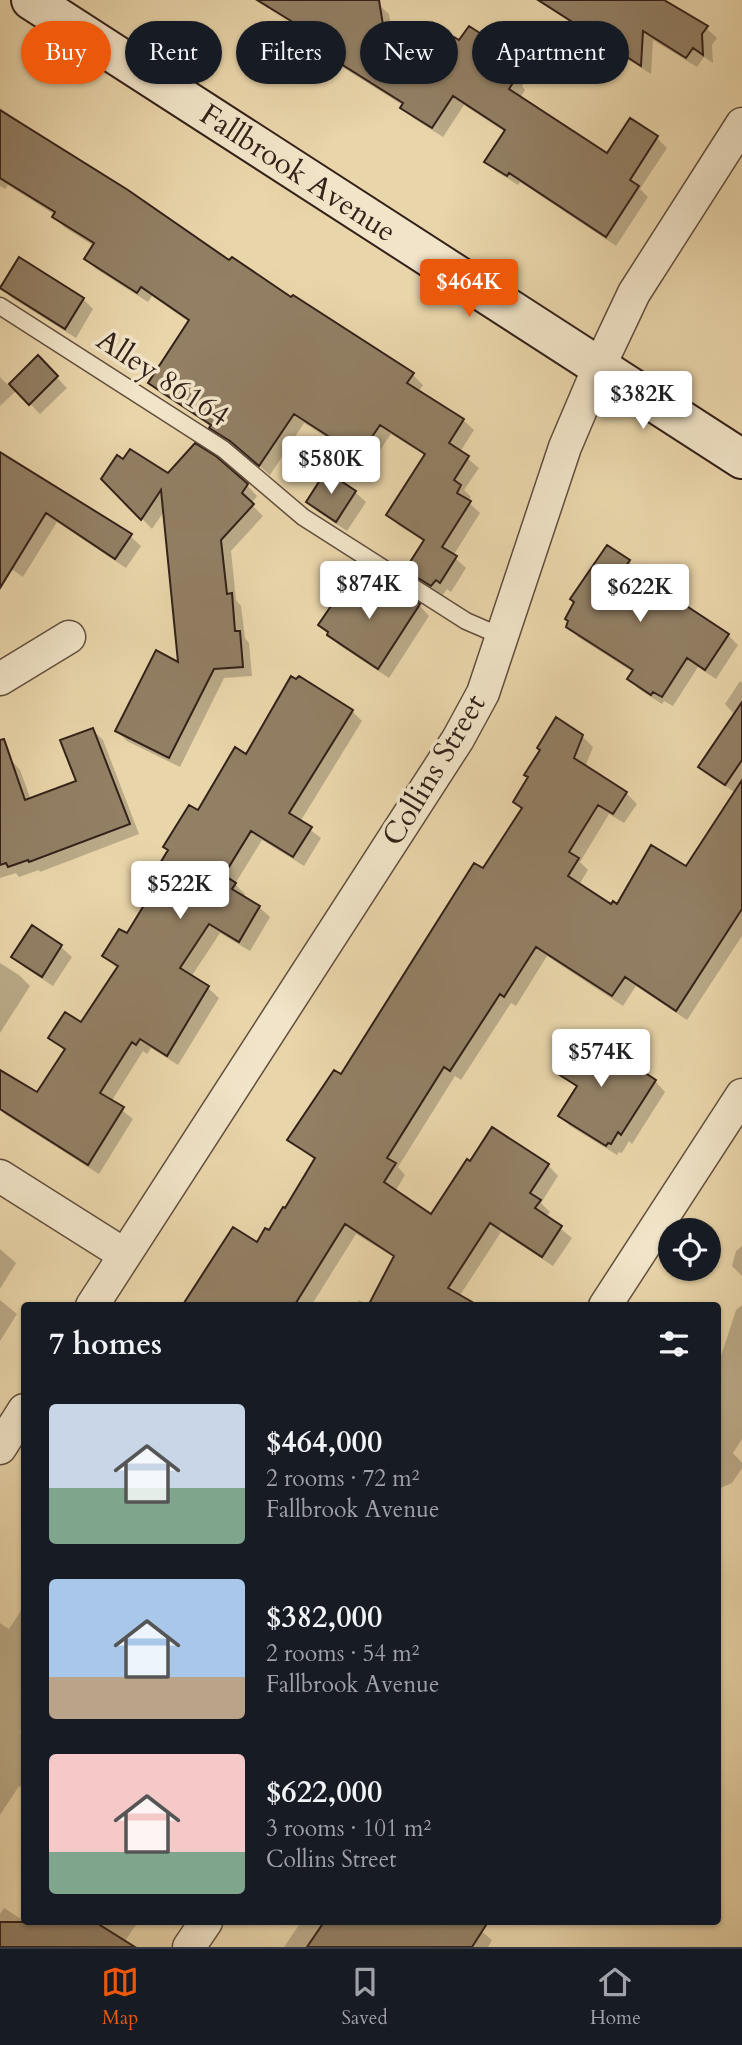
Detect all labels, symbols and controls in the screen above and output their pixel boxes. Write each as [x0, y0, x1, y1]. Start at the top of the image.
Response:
chip: Buy [21, 21, 111, 84]
chip: Rent [125, 21, 222, 84]
chip: Filters [236, 21, 346, 84]
chip: New [360, 21, 458, 84]
chip: Apartment [472, 21, 629, 84]
street label: Fallbrook Avenue [192, 94, 404, 252]
pin: $464K [420, 260, 518, 319]
text: $464K [436, 266, 502, 297]
street label: Alley 86164 [89, 320, 237, 436]
pin: $382K [594, 372, 692, 431]
text: $382K [610, 378, 676, 409]
pin: $580K [282, 436, 380, 496]
text: $580K [298, 443, 364, 474]
pin: $874K [320, 562, 418, 621]
pin: $622K [591, 564, 689, 624]
text: $874K [336, 568, 402, 599]
text: $622K [607, 571, 673, 602]
street label: Collins Street [373, 686, 496, 853]
pin: $522K [131, 862, 229, 921]
text: $522K [147, 868, 213, 899]
pin: $574K [552, 1030, 650, 1089]
text: $574K [568, 1036, 634, 1067]
map controls [658, 1218, 721, 1281]
button: locate [658, 1218, 721, 1281]
text: 7 homes [49, 1324, 162, 1365]
icon: filters [655, 1325, 693, 1363]
text: $464,000 [266, 1422, 382, 1463]
icon: home [105, 1432, 189, 1516]
text: 2 rooms · 72 m² [266, 1463, 419, 1494]
text: Fallbrook Avenue [266, 1494, 439, 1525]
text: $382,000 [266, 1597, 382, 1638]
icon: home [105, 1607, 189, 1691]
text: 2 rooms · 54 m² [266, 1638, 419, 1669]
text: Fallbrook Avenue [266, 1669, 439, 1700]
text: $622,000 [266, 1772, 382, 1813]
icon: home [105, 1782, 189, 1866]
text: 3 rooms · 101 m² [266, 1813, 431, 1844]
text: Collins Street [266, 1844, 396, 1875]
tab: Map [101, 1963, 139, 2031]
tab: Saved [342, 1963, 388, 2031]
tab: Home [590, 1963, 641, 2031]

